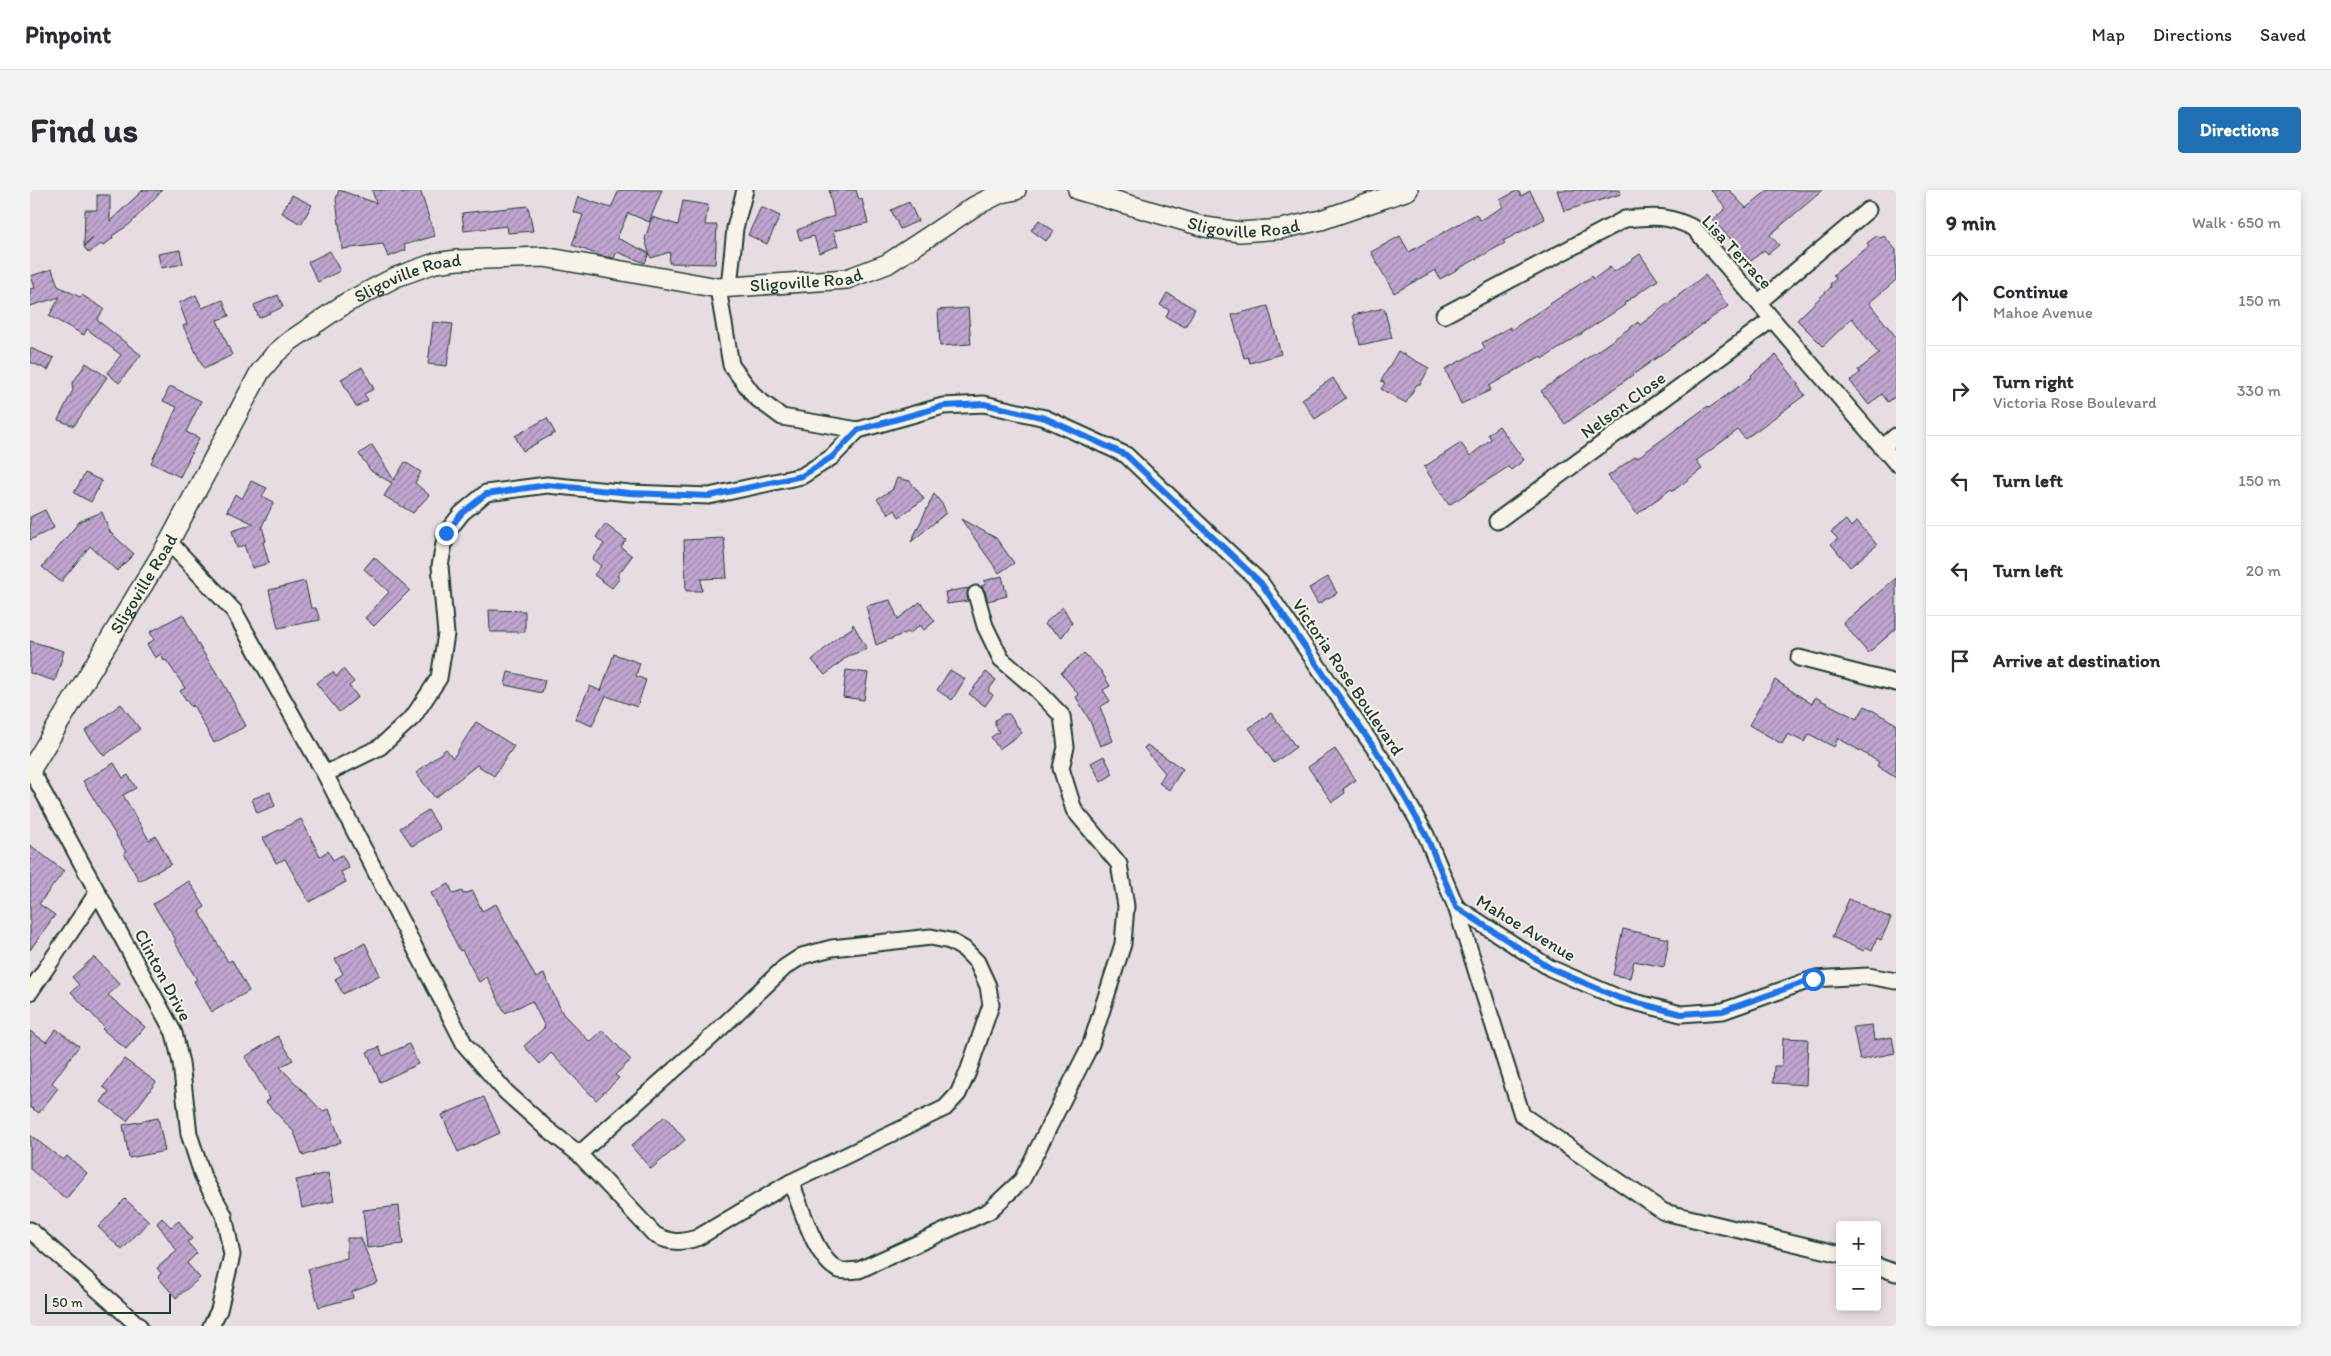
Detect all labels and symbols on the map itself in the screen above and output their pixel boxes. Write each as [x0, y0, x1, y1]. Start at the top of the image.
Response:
street label: Lisa Terrace [1697, 210, 1777, 294]
street label: Sligoville Road [1185, 211, 1302, 243]
street label: Sligoville Road [350, 249, 463, 308]
street label: Sligoville Road [749, 263, 866, 297]
street label: Nelson Close [1576, 367, 1670, 443]
route end [435, 522, 458, 545]
street label: Sligoville Road [105, 530, 182, 638]
street label: Victoria Rose Boulevard [1287, 595, 1409, 760]
street label: Mahoe Avenue [1472, 890, 1580, 966]
street label: Clinton Drive [130, 925, 196, 1025]
route start [1802, 968, 1825, 991]
scale bar [45, 1291, 171, 1314]

